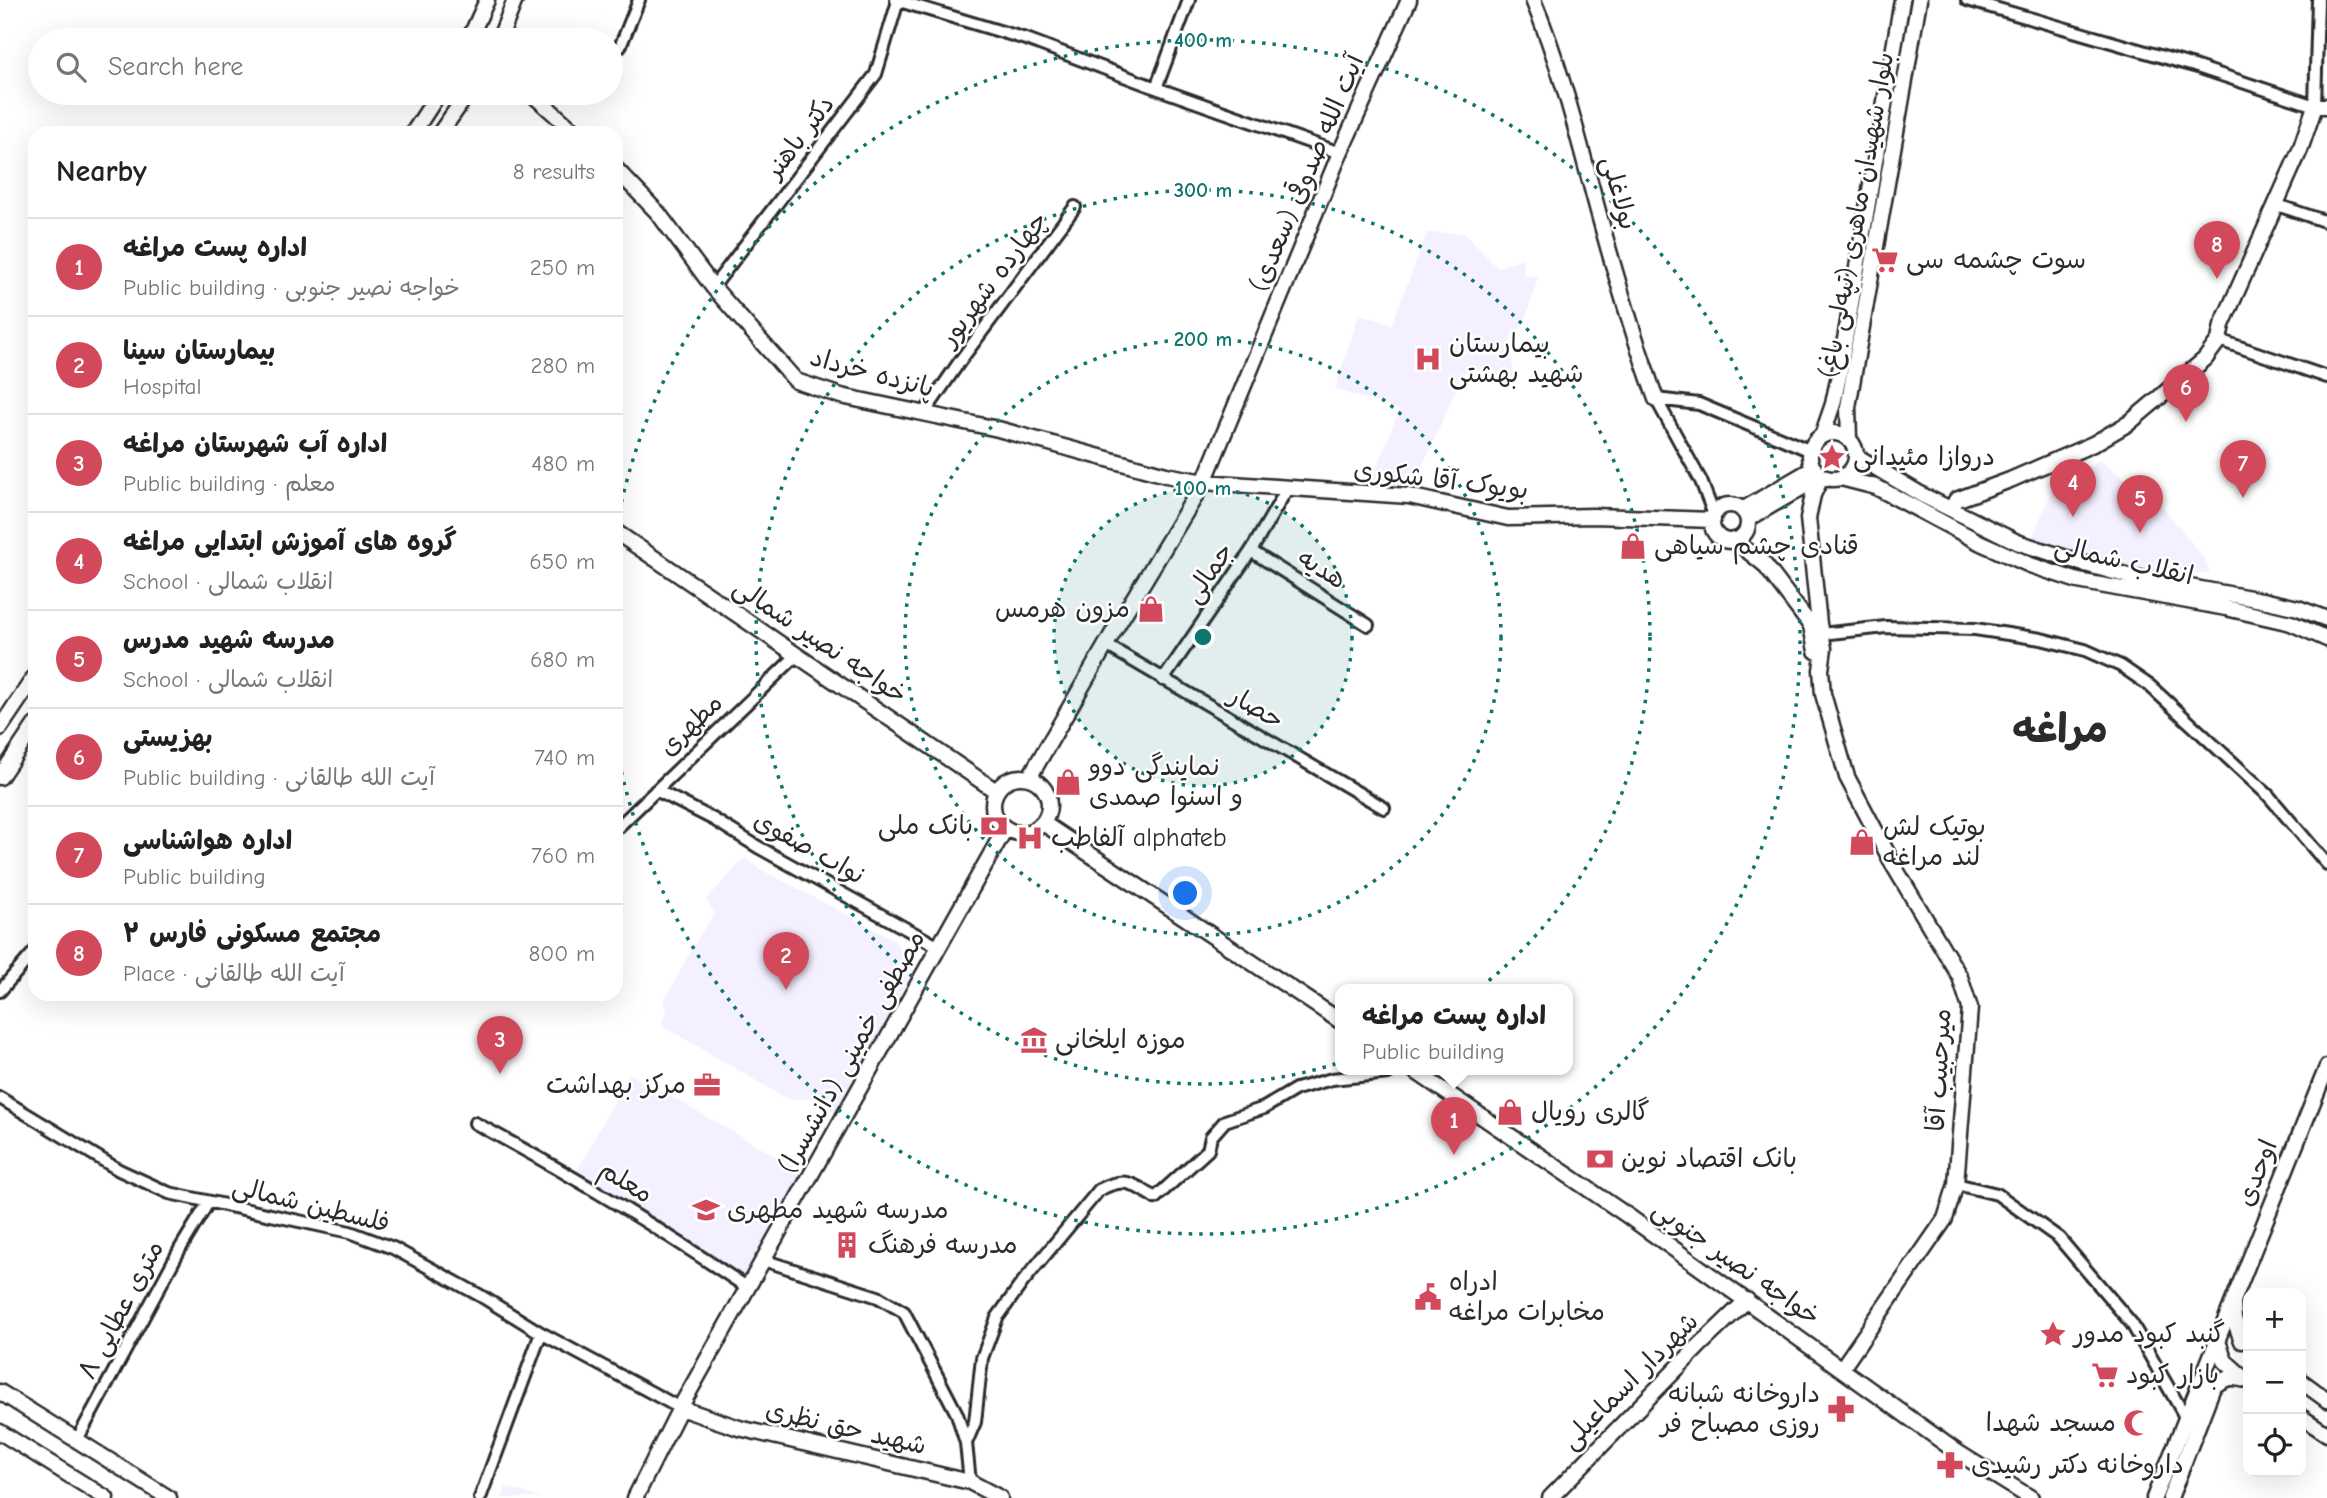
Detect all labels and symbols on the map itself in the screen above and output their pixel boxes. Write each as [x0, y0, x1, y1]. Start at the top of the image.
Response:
text: 400 m [1174, 28, 1232, 52]
street label: آیت الله صدوقی (سعدی) [1242, 48, 1372, 296]
street label: بلوار شهیدان ماهری (تپه‌لی باغ) [1814, 50, 1902, 380]
street label: دکتر باهنر [758, 90, 841, 186]
street label: بولاغلی [1594, 153, 1643, 233]
text: 300 m [1174, 178, 1232, 202]
street label: چهارده شهریور [933, 206, 1054, 354]
pin: 8 [2194, 221, 2240, 279]
supermarket icon: سوت چشمه سی [1870, 245, 1900, 275]
place label: سوت چشمه سی [1906, 245, 2086, 276]
text: 200 m [1174, 327, 1232, 351]
place label: بیمارستان شهید بهشتی [1449, 329, 1584, 390]
street label: پانزده خرداد [807, 342, 937, 405]
hospital icon: بیمارستان شهید بهشتی [1413, 344, 1443, 374]
pin: 6 [2163, 364, 2209, 422]
pin: 7 [2220, 440, 2266, 498]
place icon: دروازا مئیدانی [1817, 442, 1847, 472]
place label: دروازا مئیدانی [1853, 442, 1995, 473]
street label: بویوک آقا شکوری [1352, 454, 1530, 507]
pin: 4 [2050, 459, 2096, 517]
pin: 5 [2117, 475, 2163, 533]
text: 100 m [1175, 476, 1231, 500]
street label: انقلاب شمالی [2051, 530, 2196, 593]
shop icon: قنادی چشم سیاهی [1618, 531, 1648, 561]
place label: قنادی چشم سیاهی [1654, 531, 1859, 565]
street label: جمالی [1178, 537, 1241, 609]
street label: هدیه [1292, 543, 1352, 595]
street label: خواجه نصیر شمالی [727, 572, 912, 711]
place label: مزون هرمس [995, 594, 1130, 624]
shop icon: مزون هرمس [1136, 594, 1166, 624]
centre of rings [1191, 625, 1215, 649]
street label: حصار [1222, 680, 1288, 735]
street label: مطهری [653, 688, 729, 762]
district label: مراغه [2012, 706, 2108, 752]
place label: نمایندگی دوو و اسنوا صمدی [1088, 751, 1243, 813]
shop icon: نمایندگی دوو و اسنوا صمدی [1053, 767, 1083, 797]
street label: نواب صفوی [748, 805, 870, 891]
place label: بانک ملی [878, 811, 973, 842]
bank icon: بانک ملی [979, 811, 1009, 841]
place label: بوتیک لش لند مراغه [1883, 812, 1986, 872]
hospital icon: آلفاطب alphateb [1015, 823, 1045, 853]
place label: آلفاطب alphateb [1051, 823, 1227, 853]
shop icon: بوتیک لش لند مراغه [1847, 827, 1877, 857]
your location [1168, 876, 1202, 910]
street label: مصطفی خمینی (دانشسرا) [773, 925, 932, 1179]
pin: 2 [763, 932, 809, 990]
street label: میرحبیب آقا [1921, 1008, 1957, 1132]
pin: 3 [477, 1016, 523, 1074]
museum icon: موزه ایلخانی [1019, 1025, 1049, 1055]
place label: موزه ایلخانی [1055, 1025, 1186, 1056]
place label: مرکز بهداشت [546, 1070, 686, 1100]
office icon: مرکز بهداشت [692, 1070, 722, 1100]
place label: گالری رویال [1531, 1096, 1650, 1127]
pin: 1 [1431, 1097, 1477, 1155]
shop icon: گالری رویال [1495, 1097, 1525, 1127]
street label: اوحدی [2230, 1135, 2284, 1211]
bank icon: بانک اقتصاد نوین [1585, 1144, 1615, 1174]
place label: بانک اقتصاد نوین [1621, 1144, 1797, 1174]
street label: معلم [592, 1154, 658, 1213]
street label: فلسطین شمالی [229, 1171, 393, 1240]
street label: خواجه نصیر جنوبی [1646, 1194, 1826, 1333]
school or university icon: مدرسه شهید مطهری [691, 1195, 721, 1225]
place label: مدرسه شهید مطهری [727, 1195, 949, 1225]
place label: مدرسه فرهنگ [868, 1229, 1018, 1260]
building icon: مدرسه فرهنگ [832, 1230, 862, 1260]
street label: ۸ متری عطایی [72, 1236, 171, 1385]
place label: ادراه مخابرات مراغه [1449, 1267, 1605, 1327]
public building icon: ادراه مخابرات مراغه [1413, 1282, 1443, 1312]
street label: شهردار اسماعیلی [1555, 1306, 1705, 1456]
place label: گنبد کبود مدور [2072, 1318, 2225, 1349]
place icon: گنبد کبود مدور [2038, 1319, 2068, 1349]
supermarket icon: بازار کبود [2090, 1360, 2120, 1390]
place label: بازار کبود [2126, 1360, 2219, 1390]
place label: داروخانه شبانه روزی مصباح فر [1658, 1379, 1820, 1441]
pharmacy icon: داروخانه شبانه روزی مصباح فر [1826, 1394, 1856, 1424]
street label: شهید حق نظری [763, 1395, 929, 1461]
place label: مسجد شهدا [1986, 1408, 2116, 1438]
mosque icon: مسجد شهدا [2122, 1408, 2152, 1438]
pharmacy icon: داروخانه دکتر رشیدی [1935, 1450, 1965, 1480]
place label: داروخانه دکتر رشیدی [1971, 1450, 2184, 1481]

